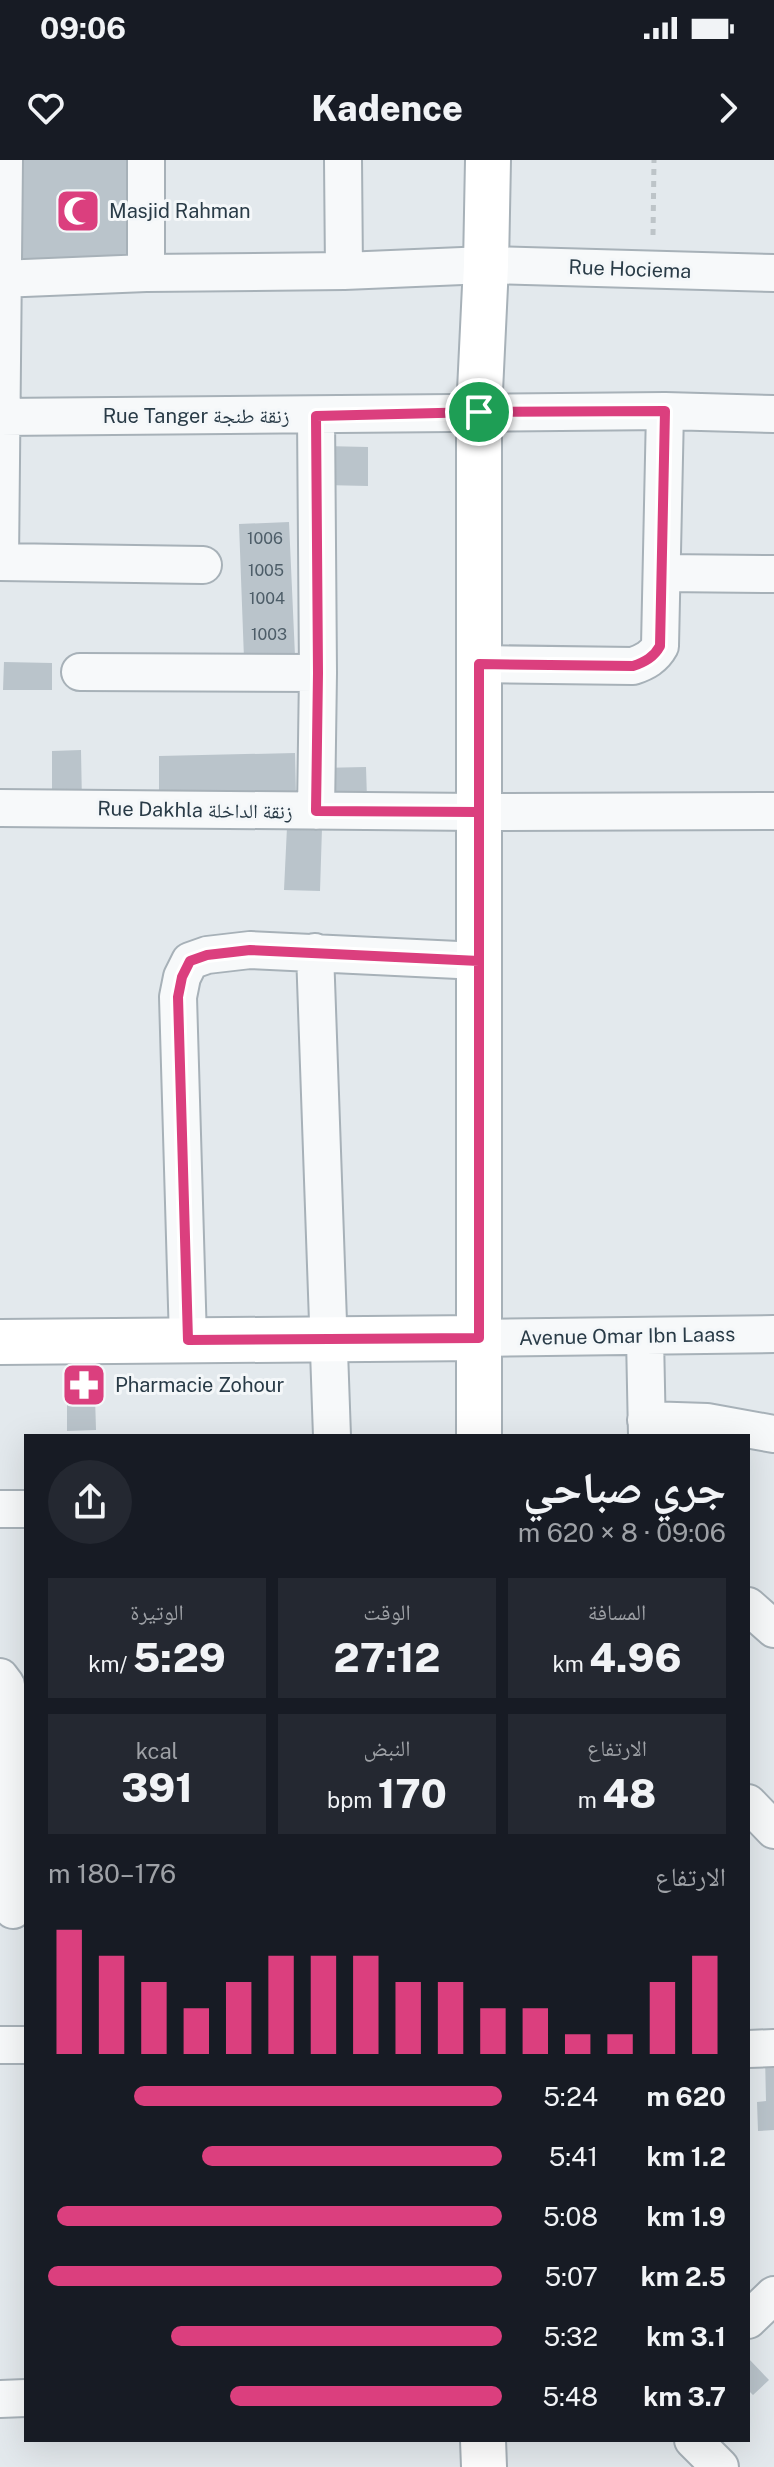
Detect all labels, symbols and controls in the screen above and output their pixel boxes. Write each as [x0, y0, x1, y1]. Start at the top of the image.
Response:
text: 09:06 [40, 10, 126, 46]
icon: heart [24, 86, 68, 130]
icon: forward [706, 86, 750, 130]
text: Kadence [311, 87, 463, 129]
mosque icon: Masjid Rahman [54, 187, 102, 235]
place label: Masjid Rahman [109, 199, 251, 223]
street label: Rue Hociema [568, 255, 692, 283]
pin [445, 378, 513, 446]
icon: arrive [457, 390, 501, 434]
street label: Rue Tanger زنقة طنجة [103, 404, 289, 428]
house number: 1006 [247, 529, 283, 548]
house number: 1005 [248, 561, 284, 580]
house number: 1004 [249, 589, 285, 608]
house number: 1003 [251, 625, 287, 644]
street label: Rue Dakhla زنقة الداخلة [97, 796, 293, 824]
street label: Avenue Omar Ibn Laass [519, 1322, 735, 1350]
pharmacy icon: Pharmacie Zohour [60, 1361, 108, 1409]
place label: Pharmacie Zohour [115, 1373, 284, 1397]
button: share [48, 1460, 132, 1544]
text: جري صباحي [523, 1461, 726, 1513]
text: 09:06 · 8 × 620 m [518, 1517, 726, 1548]
text: الوتيرة [130, 1599, 184, 1625]
text: الوقت [363, 1599, 411, 1625]
text: المسافة [588, 1599, 646, 1625]
text: 5:29 [133, 1634, 226, 1681]
text: 27:12 [334, 1634, 440, 1681]
text: 4.96 [589, 1634, 682, 1681]
text: /km [88, 1651, 133, 1677]
text: km [552, 1651, 589, 1677]
text: النبض [364, 1735, 410, 1761]
text: الارتفاع [587, 1735, 647, 1761]
text: kcal [136, 1738, 178, 1764]
text: 391 [121, 1764, 193, 1811]
text: 170 [378, 1770, 447, 1817]
text: 48 [602, 1770, 656, 1817]
text: bpm [327, 1787, 378, 1813]
text: m [578, 1787, 602, 1813]
text: 176–180 m [48, 1858, 176, 1889]
text: الارتفاع [655, 1861, 726, 1892]
text: 5:24 [543, 2081, 598, 2112]
text: 620 m [646, 2081, 726, 2112]
text: 5:41 [549, 2141, 598, 2172]
text: 1.2 km [647, 2141, 726, 2172]
text: 5:08 [543, 2201, 598, 2232]
text: 1.9 km [646, 2201, 726, 2232]
text: 5:07 [544, 2261, 598, 2292]
text: 2.5 km [641, 2261, 726, 2292]
text: 5:32 [544, 2321, 598, 2352]
text: 3.1 km [646, 2321, 726, 2352]
text: 5:48 [542, 2381, 598, 2412]
text: 3.7 km [643, 2381, 726, 2412]

